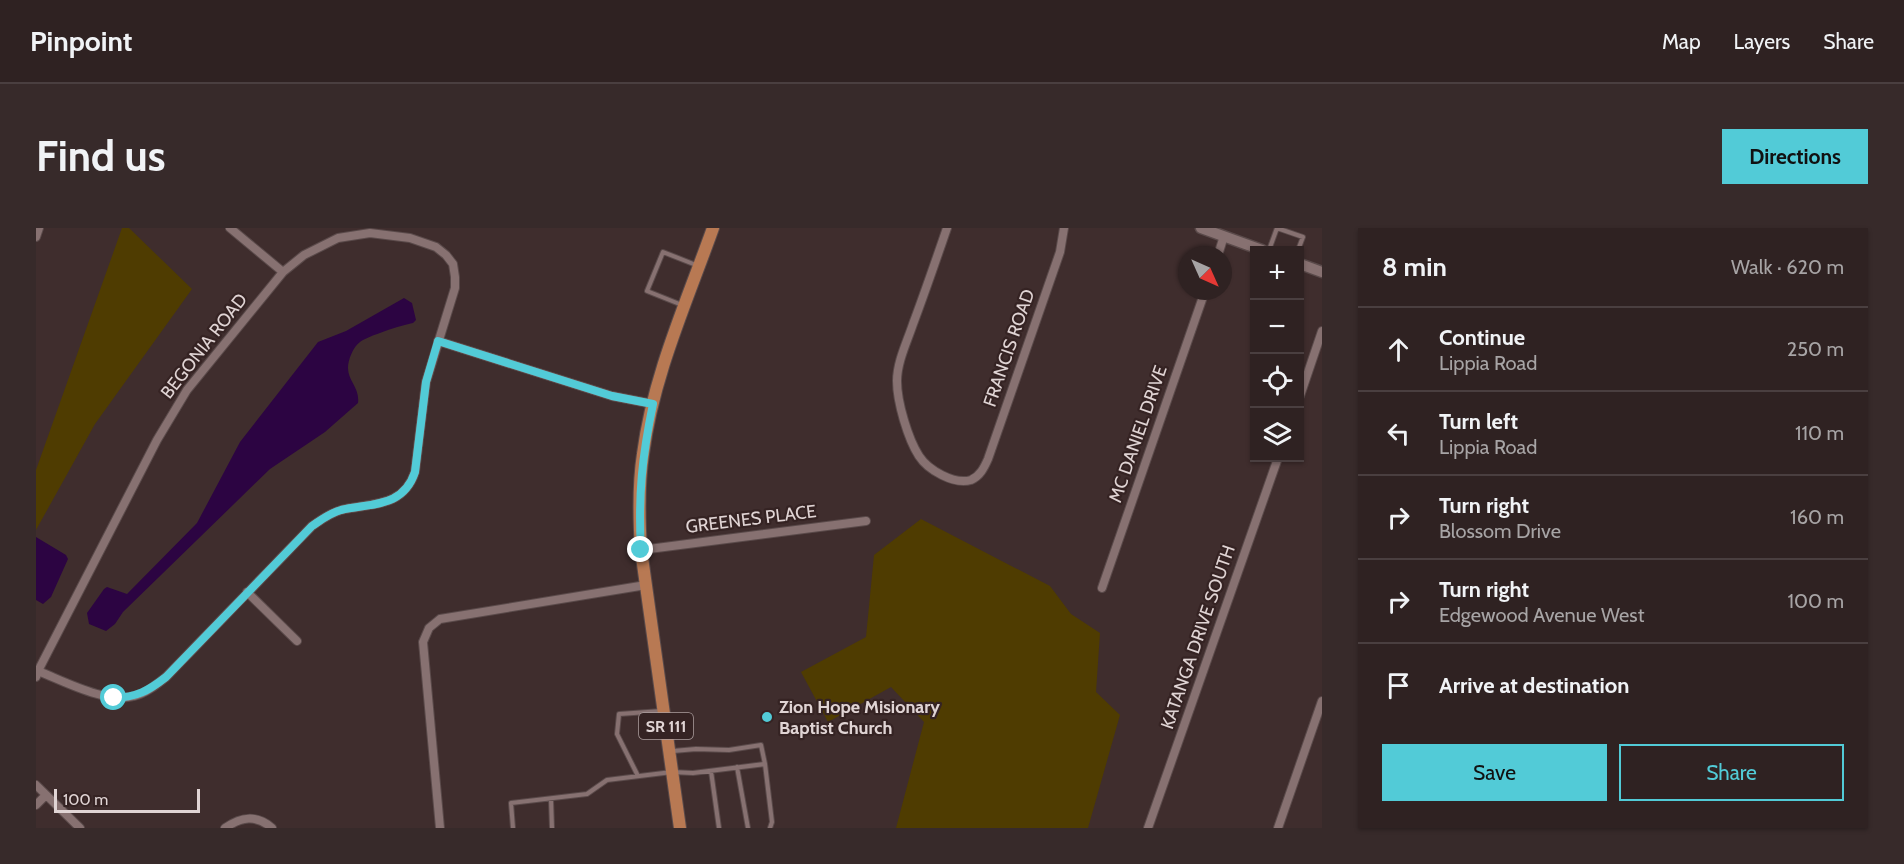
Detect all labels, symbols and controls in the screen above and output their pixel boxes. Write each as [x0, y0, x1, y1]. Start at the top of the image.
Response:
text: Pinpoint [30, 24, 132, 58]
text: Map [1662, 29, 1701, 54]
text: Layers [1734, 29, 1790, 54]
text: Share [1823, 29, 1874, 54]
button: Directions [1722, 129, 1868, 184]
text: Find us [36, 130, 165, 182]
north arrow [1178, 246, 1232, 300]
map controls [1250, 246, 1304, 462]
button: + [1250, 246, 1304, 300]
text: 8 min [1382, 251, 1447, 283]
text: Walk · 620 m [1731, 255, 1844, 279]
street label: FRANCIS ROAD [979, 286, 1039, 410]
street label: BEGONIA ROAD [156, 289, 252, 403]
button: − [1250, 300, 1304, 354]
text: Continue [1439, 324, 1525, 351]
icon: ahead [1382, 333, 1415, 366]
text: 250 m [1787, 337, 1844, 361]
text: Lippia Road [1439, 351, 1537, 375]
button: locate [1250, 354, 1304, 408]
street label: MC DANIEL DRIVE [1104, 363, 1172, 505]
button: layers [1250, 408, 1304, 462]
text: Turn left [1439, 408, 1518, 435]
icon: left [1382, 417, 1415, 450]
text: 110 m [1795, 421, 1844, 445]
text: Lippia Road [1439, 435, 1537, 459]
text: Turn right [1439, 492, 1529, 519]
street label: GREENES PLACE [684, 500, 818, 538]
icon: right [1382, 501, 1415, 534]
text: 160 m [1790, 505, 1844, 529]
text: Blossom Drive [1439, 519, 1561, 543]
route end [627, 536, 653, 562]
street label: KATANGA DRIVE SOUTH [1156, 542, 1240, 732]
text: Turn right [1439, 576, 1529, 603]
icon: right [1382, 585, 1415, 618]
text: 100 m [1788, 589, 1844, 613]
text: Edgewood Avenue West [1439, 603, 1644, 627]
icon: arrive [1382, 669, 1415, 702]
text: Arrive at destination [1439, 672, 1629, 699]
route start [100, 684, 126, 710]
place label: Zion Hope Misionary Baptist Church [779, 696, 940, 739]
marker: Zion Hope Misionary Baptist Church [760, 710, 774, 724]
road number: SR 111 [639, 713, 693, 739]
button: Save [1382, 744, 1607, 801]
button: Share [1619, 744, 1844, 801]
scale bar [54, 786, 200, 814]
text: 100 m [63, 790, 108, 809]

